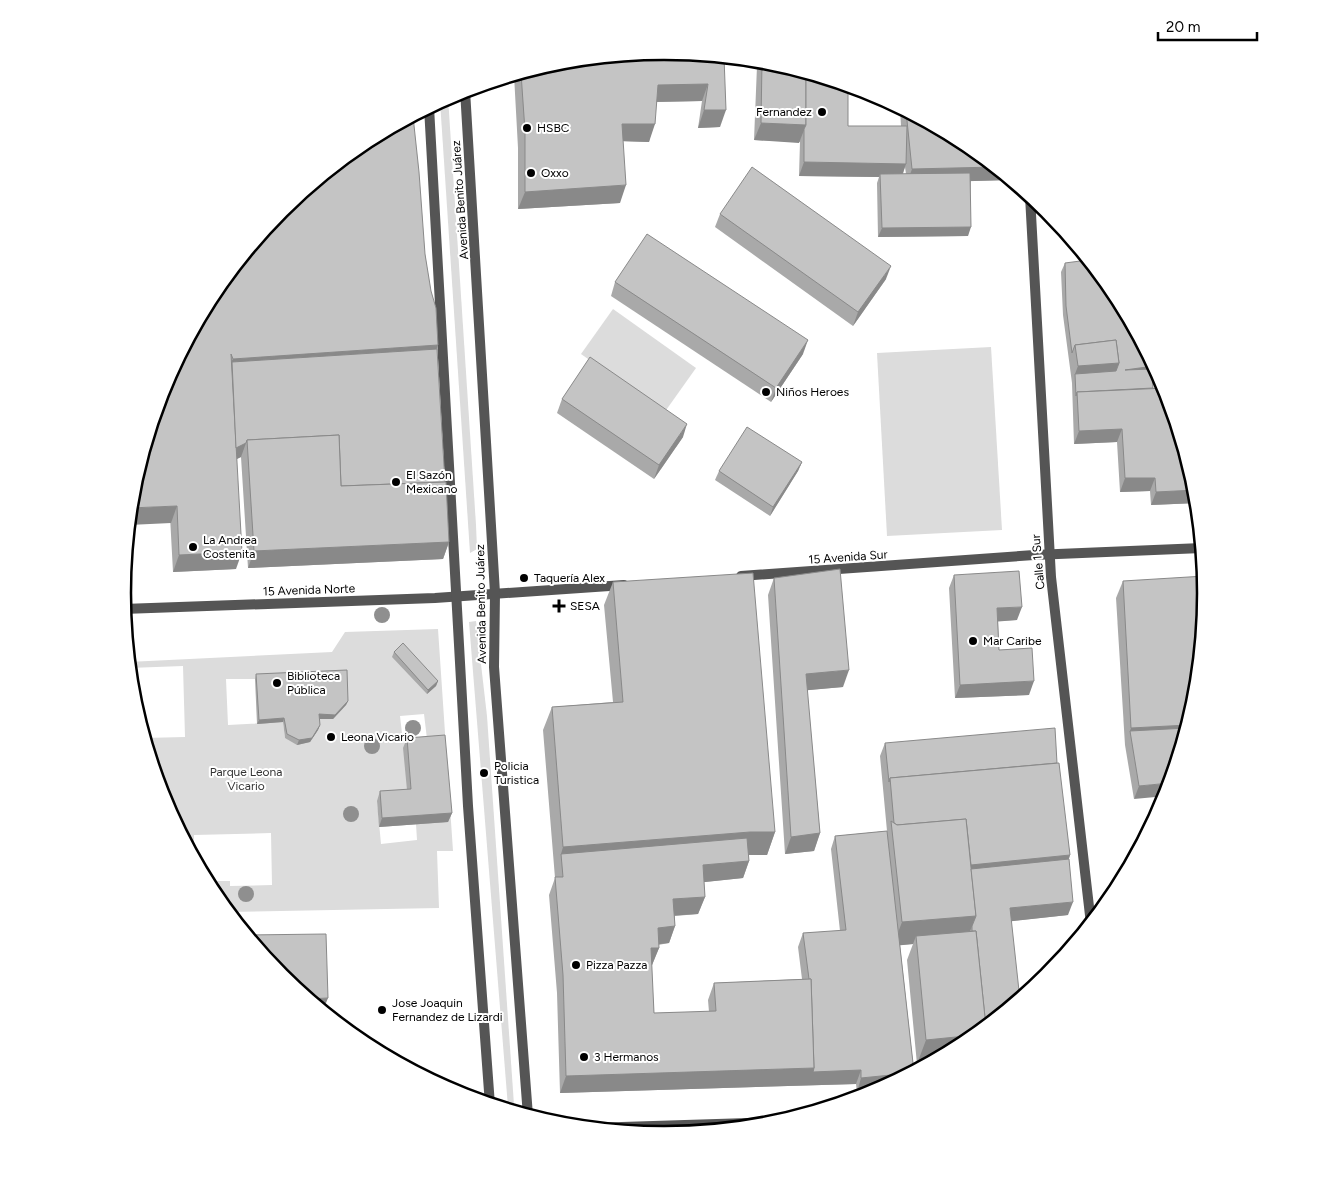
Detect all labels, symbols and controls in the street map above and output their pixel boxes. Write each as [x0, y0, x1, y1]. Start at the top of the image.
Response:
scale bar [1158, 10, 1257, 42]
text: 20 m [1166, 18, 1200, 36]
place label: Fernandez [756, 105, 812, 119]
marker: Fernandez [816, 106, 828, 118]
place label: HSBC [537, 121, 570, 135]
marker: HSBC [521, 122, 533, 134]
street label: Avenida Benito Juárez [449, 140, 471, 260]
place label: Oxxo [541, 166, 569, 180]
marker: Oxxo [525, 167, 537, 179]
place label: Niños Heroes [776, 385, 849, 399]
marker: Niños Heroes [760, 386, 772, 398]
place label: El Sazón Mexicano [406, 468, 457, 496]
marker: El Sazón Mexicano [390, 476, 402, 488]
place label: La Andrea Costenita [203, 533, 257, 561]
street label: Calle 1 Sur [1029, 534, 1047, 590]
marker: La Andrea Costenita [187, 541, 199, 553]
street label: Avenida Benito Juárez [473, 544, 489, 664]
street label: 15 Avenida Sur [808, 547, 888, 567]
place label: Taquería Alex [534, 571, 605, 585]
marker: Taquería Alex [518, 572, 530, 584]
street label: 15 Avenida Norte [263, 581, 356, 599]
marker: SESA [552, 599, 566, 613]
place label: SESA [570, 599, 600, 613]
place label: Mar Caribe [983, 634, 1042, 648]
marker: Mar Caribe [967, 635, 979, 647]
place label: Biblioteca Pública [287, 669, 340, 697]
marker: Biblioteca Pública [271, 677, 283, 689]
place label: Leona Vicario [341, 730, 414, 744]
marker: Leona Vicario [325, 731, 337, 743]
place label: Policia Turistica [494, 759, 539, 787]
park label: Parque Leona Vicario [210, 765, 282, 793]
marker: Policia Turistica [478, 767, 490, 779]
place label: Pizza Pazza [586, 958, 647, 972]
marker: Pizza Pazza [570, 959, 582, 971]
place label: Jose Joaquin Fernandez de Lizardi [392, 996, 502, 1024]
marker: Jose Joaquin Fernandez de Lizardi [376, 1004, 388, 1016]
place label: 3 Hermanos [594, 1050, 659, 1064]
marker: 3 Hermanos [578, 1051, 590, 1063]

